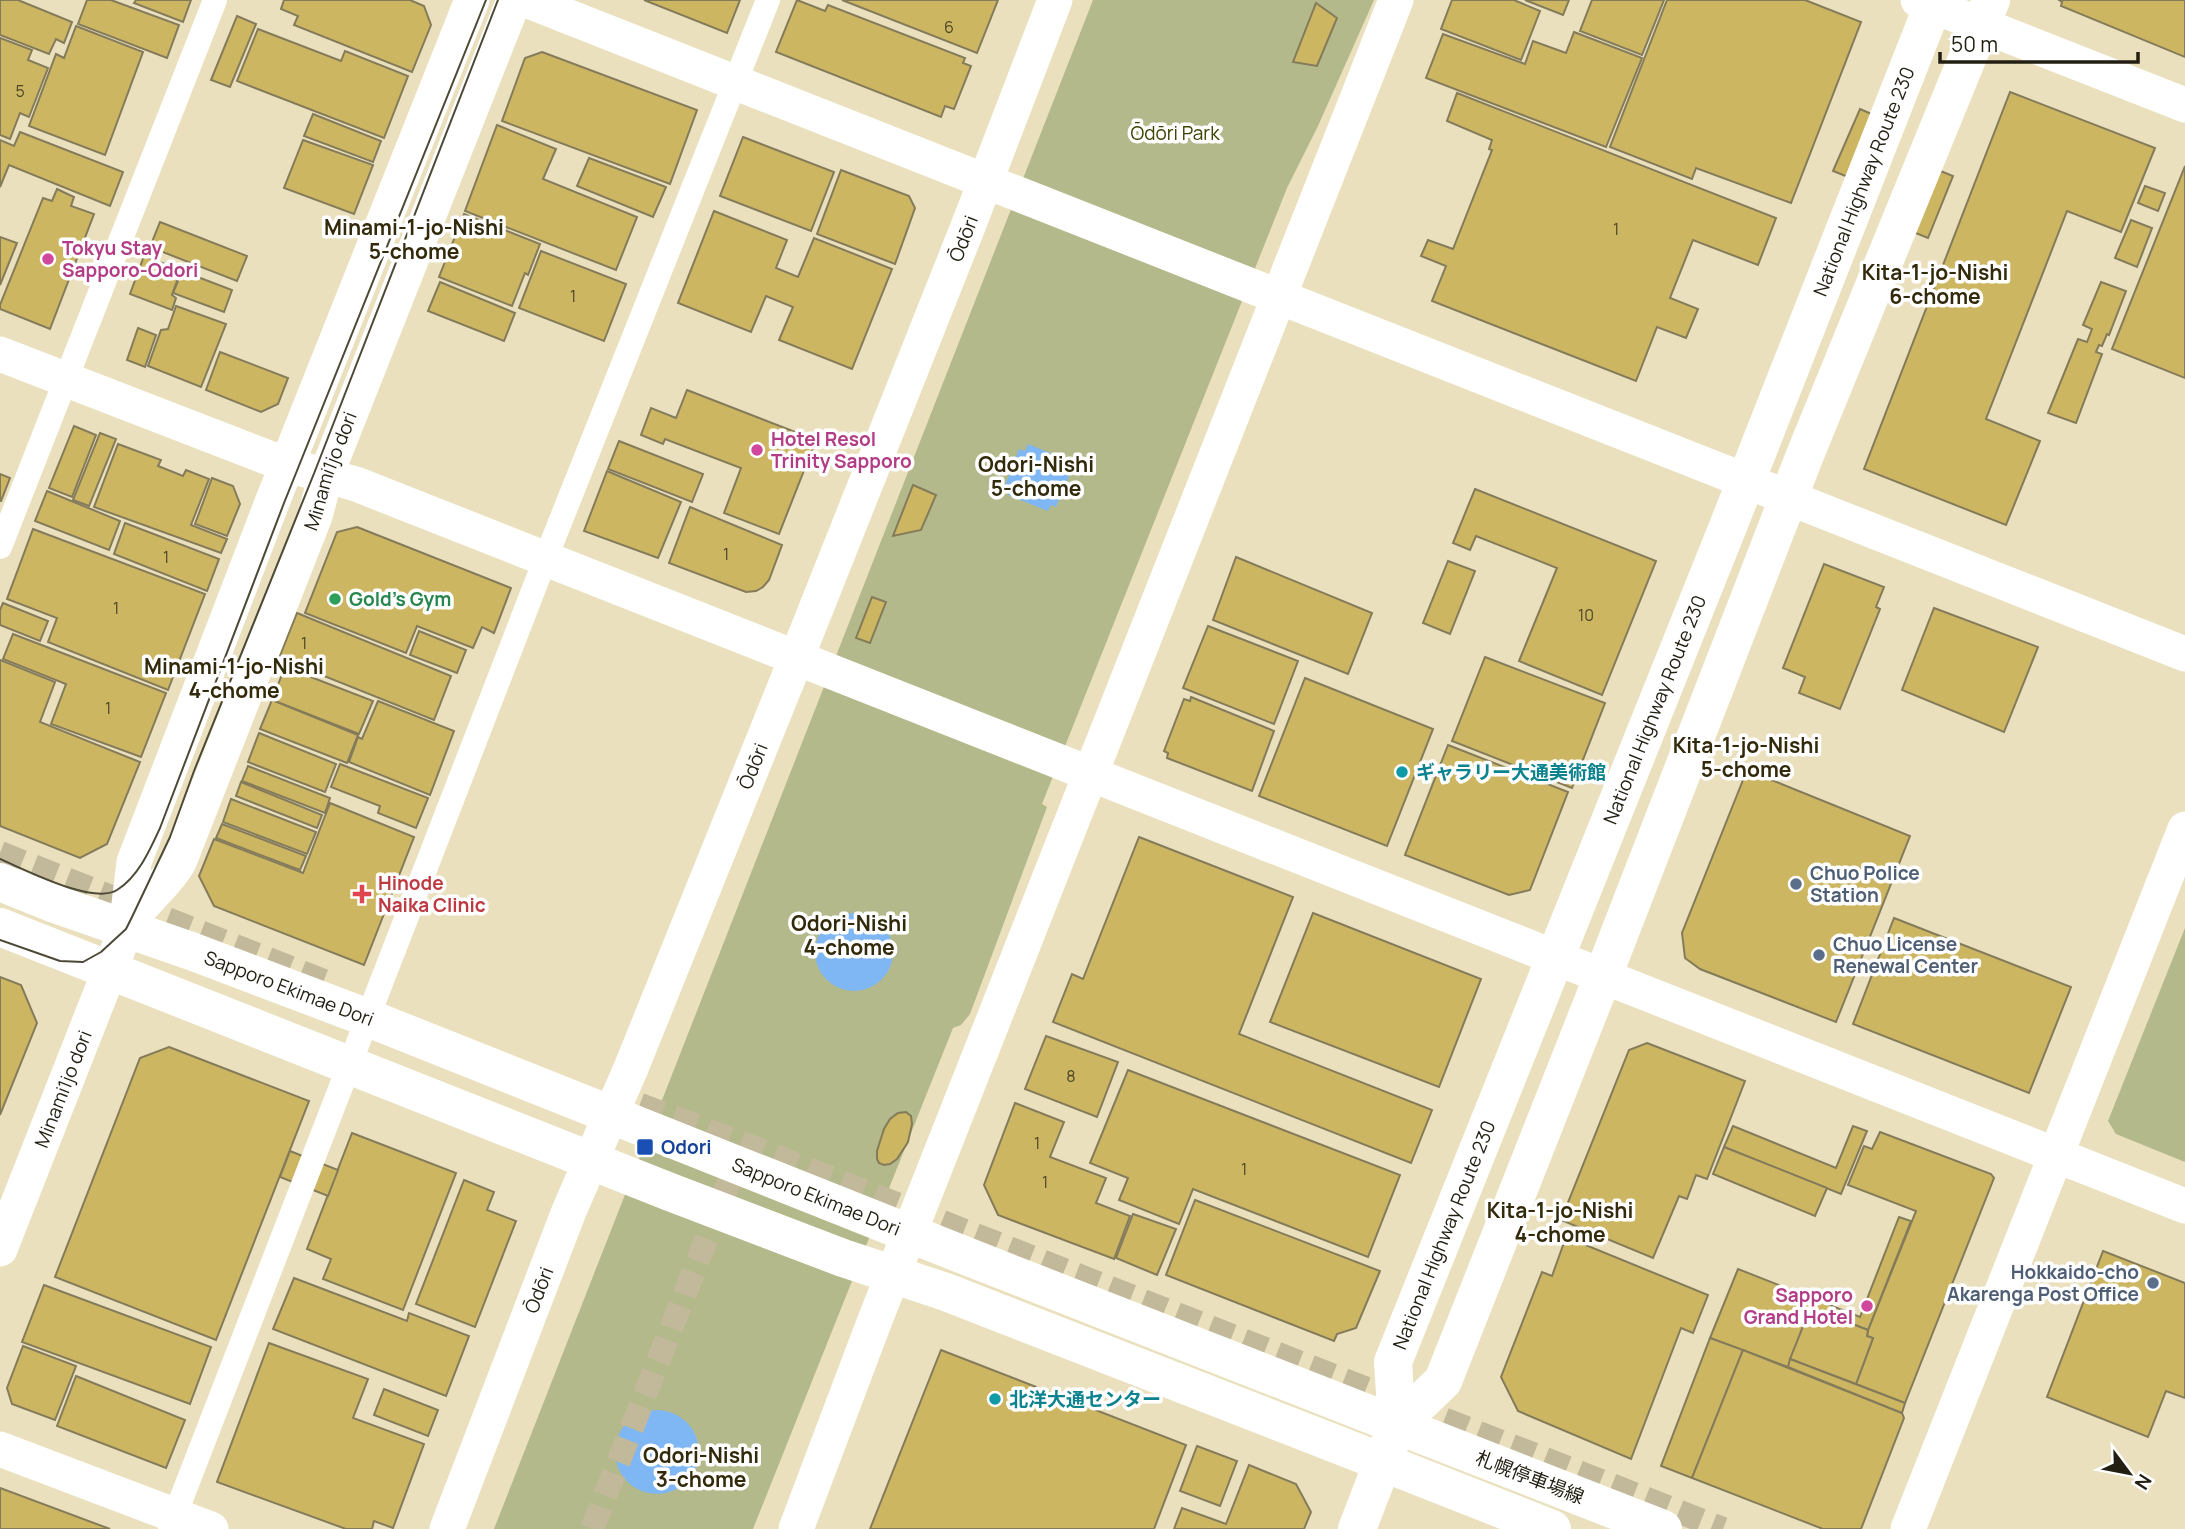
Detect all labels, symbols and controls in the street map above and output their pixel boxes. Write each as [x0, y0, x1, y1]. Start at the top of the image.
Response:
house number: 6 [944, 16, 954, 38]
scale bar [1940, 21, 2138, 65]
text: 50 m [1951, 30, 1998, 58]
street label: National Highway Route 230 [1807, 63, 1920, 300]
house number: 5 [15, 80, 25, 102]
park label: Ōdōri Park [1130, 120, 1220, 146]
street label: Ōdōri [942, 212, 984, 265]
district label: Minami-1-jo-Nishi 5-chome [324, 213, 504, 265]
house number: 1 [1613, 218, 1619, 240]
place label: Tokyu Stay Sapporo-Odori [62, 235, 198, 283]
marker: Tokyu Stay Sapporo-Odori [40, 251, 56, 267]
district label: Kita-1-jo-Nishi 6-chome [1862, 258, 2008, 310]
house number: 1 [570, 285, 576, 307]
street label: Minami1jo dori [298, 408, 363, 534]
place label: Hotel Resol Trinity Sapporo [771, 426, 912, 474]
marker: Hotel Resol Trinity Sapporo [749, 442, 765, 458]
district label: Odori-Nishi 5-chome [978, 450, 1094, 502]
house number: 1 [723, 543, 729, 565]
house number: 1 [163, 546, 169, 568]
place label: Gold's Gym [349, 586, 451, 612]
marker: Gold's Gym [327, 591, 343, 607]
street label: National Highway Route 230 [1597, 591, 1712, 828]
house number: 1 [113, 597, 119, 619]
house number: 10 [1578, 604, 1594, 626]
house number: 1 [301, 632, 307, 654]
district label: Minami-1-jo-Nishi 4-chome [144, 652, 324, 704]
house number: 1 [105, 697, 111, 719]
district label: Kita-1-jo-Nishi 5-chome [1673, 731, 1819, 783]
street label: Ōdōri [732, 739, 774, 793]
place label: ギャラリー大通美術館 [1416, 759, 1606, 785]
marker: ギャラリー大通美術館 [1394, 764, 1410, 780]
place label: Chuo Police Station [1810, 860, 1920, 908]
place label: Hinode Naika Clinic [378, 870, 486, 918]
marker: Chuo Police Station [1788, 876, 1804, 892]
marker: Hinode Naika Clinic [352, 884, 372, 904]
district label: Odori-Nishi 4-chome [791, 909, 907, 961]
place label: Chuo License Renewal Center [1833, 931, 1978, 979]
street label: Sapporo Ekimae Dori [201, 944, 378, 1032]
marker: Chuo License Renewal Center [1811, 947, 1827, 963]
street label: Minami1jo dori [28, 1027, 98, 1151]
house number: 8 [1066, 1065, 1076, 1087]
street label: National Highway Route 230 [1386, 1117, 1502, 1353]
house number: 1 [1034, 1132, 1040, 1154]
place label: Odori [661, 1134, 712, 1160]
marker: Odori [635, 1137, 655, 1157]
street label: Sapporo Ekimae Dori [728, 1151, 905, 1242]
house number: 1 [1241, 1158, 1247, 1180]
house number: 1 [1042, 1171, 1048, 1193]
district label: Kita-1-jo-Nishi 4-chome [1487, 1196, 1633, 1248]
place label: Hokkaido-cho Akarenga Post Office [1947, 1259, 2139, 1307]
street label: Ōdōri [518, 1263, 559, 1317]
marker: Hokkaido-cho Akarenga Post Office [2145, 1275, 2161, 1291]
place label: Sapporo Grand Hotel [1744, 1282, 1853, 1330]
marker: Sapporo Grand Hotel [1859, 1298, 1875, 1314]
place label: 北洋大通センター [1009, 1386, 1161, 1412]
marker: 北洋大通センター [987, 1391, 1003, 1407]
north arrow [2094, 1438, 2164, 1508]
district label: Odori-Nishi 3-chome [643, 1441, 759, 1493]
street label: 札幌停車場線 [1472, 1444, 1588, 1510]
text: N [2129, 1469, 2158, 1495]

